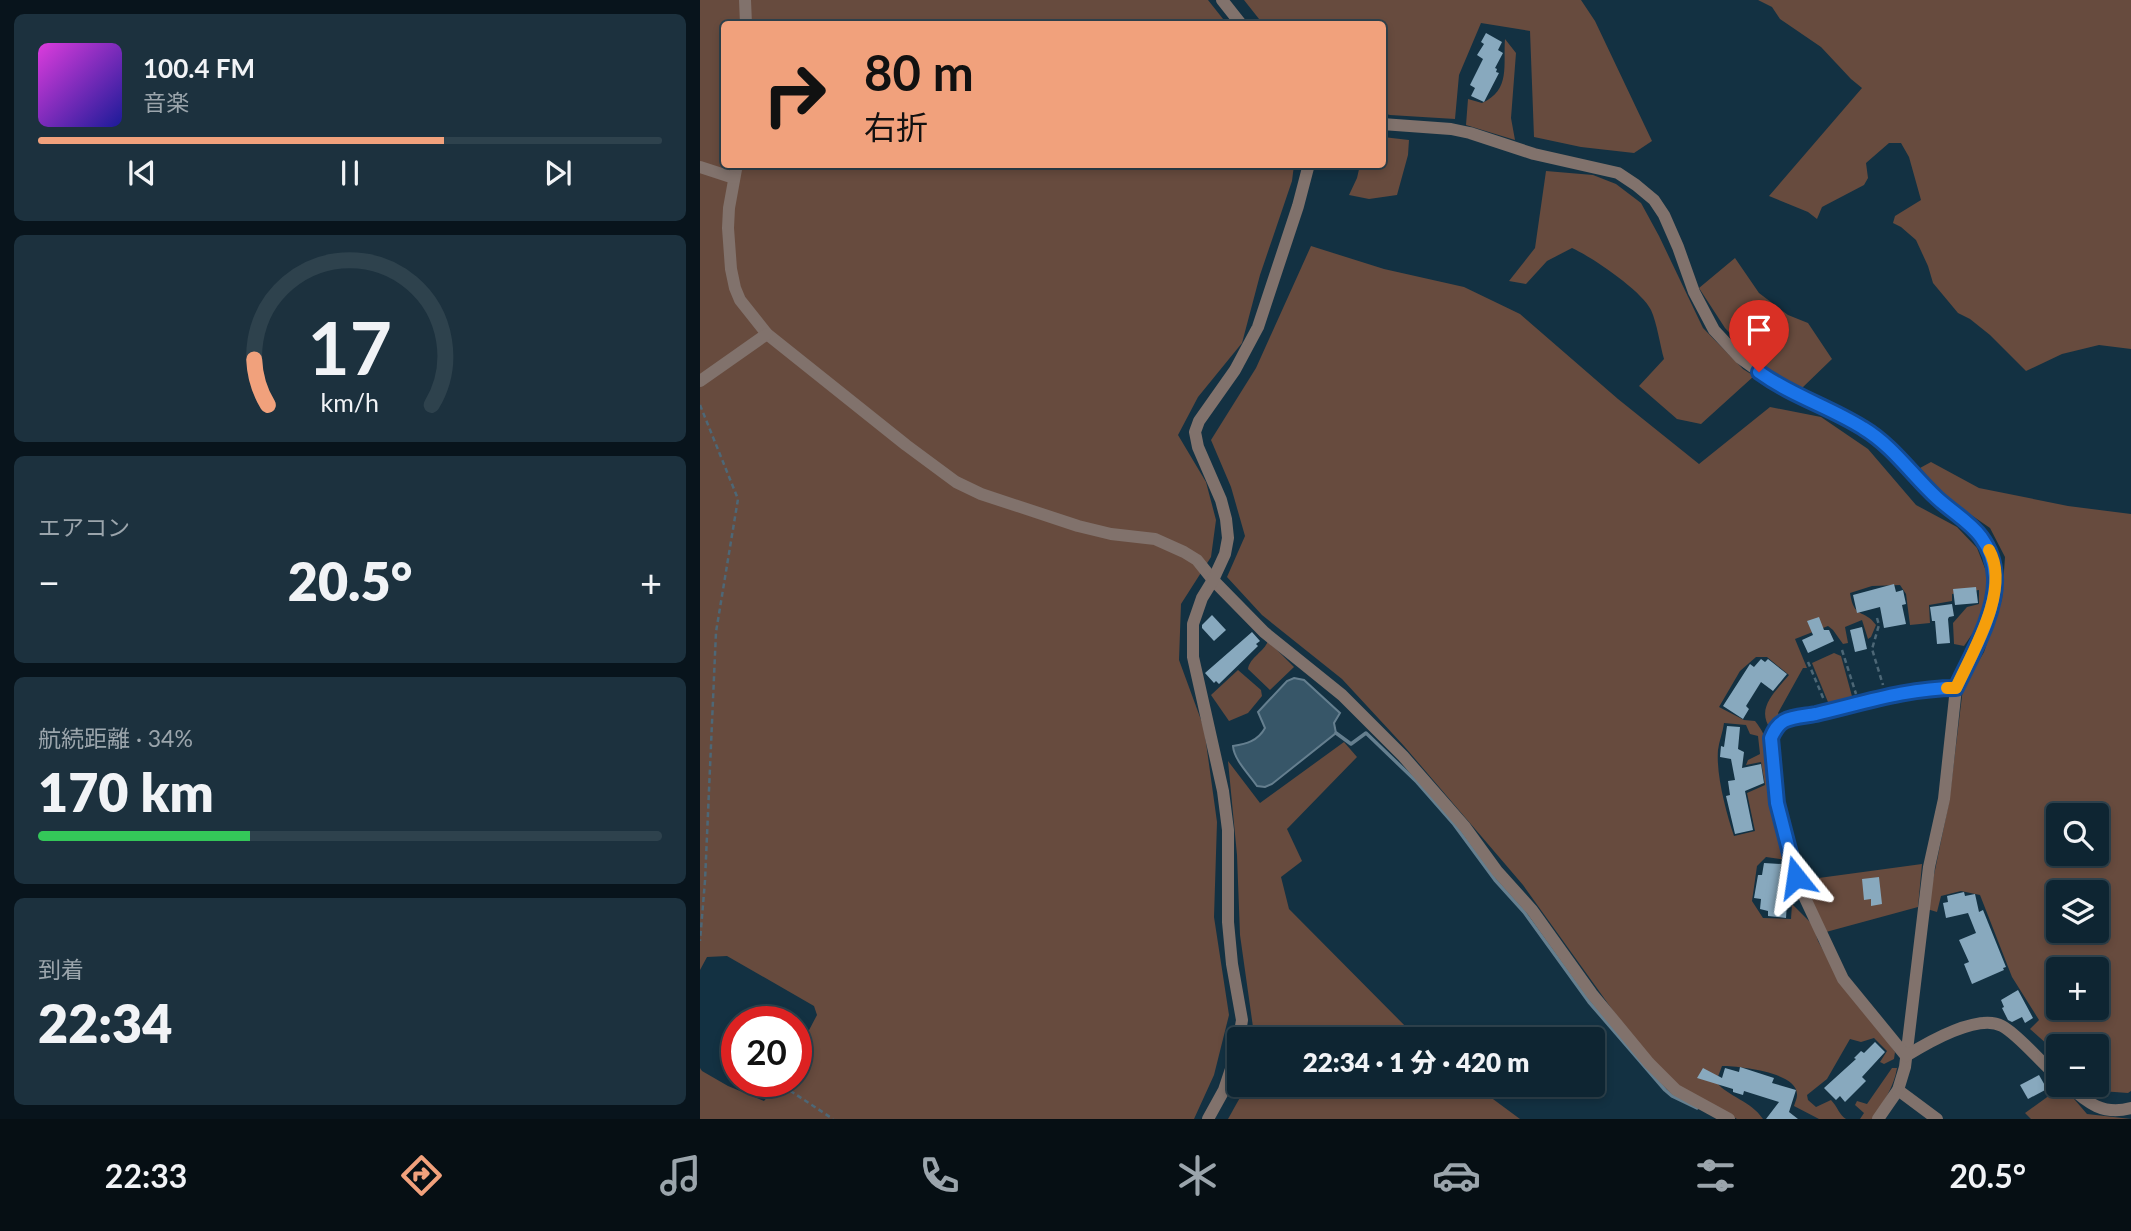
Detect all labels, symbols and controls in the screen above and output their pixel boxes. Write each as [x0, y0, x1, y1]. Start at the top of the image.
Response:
text: 80 m [864, 43, 974, 101]
icon: right [749, 49, 840, 140]
text: 100.4 FM [143, 52, 255, 84]
text: 音楽 [143, 88, 189, 116]
text: 右折 [864, 107, 928, 146]
icon: previous [123, 154, 161, 192]
icon: pause [331, 154, 369, 192]
icon: next [539, 154, 577, 192]
pin [1729, 300, 1789, 372]
text: 17 [308, 303, 392, 391]
icon: arrive [1740, 311, 1778, 349]
text: km/h [321, 386, 379, 416]
text: エアコン [38, 513, 130, 541]
text: 20.5° [288, 550, 412, 612]
text: − [38, 559, 60, 605]
text: + [640, 559, 662, 605]
text: 航続距離 · 34% [38, 724, 193, 752]
text: 170 km [38, 761, 214, 823]
map controls [2046, 803, 2109, 1097]
button: search [2046, 803, 2109, 866]
position arrow [1759, 840, 1833, 914]
button: layers [2046, 880, 2109, 943]
text: 到着 [38, 955, 84, 983]
button: + [2046, 957, 2109, 1020]
text: 22:34 [38, 992, 172, 1054]
speed limit sign: 20 [721, 1006, 812, 1097]
button: − [2046, 1034, 2109, 1097]
text: 22:34 · 1 分 · 420 m [1303, 1046, 1529, 1078]
icon: directions [397, 1151, 446, 1200]
icon: music [656, 1151, 705, 1200]
icon: phone [915, 1151, 964, 1200]
icon: climate [1173, 1151, 1222, 1200]
icon: car [1432, 1151, 1481, 1200]
icon: filters [1691, 1151, 1740, 1200]
text: 22:33 [105, 1156, 187, 1195]
text: 20.5° [1949, 1156, 2026, 1195]

